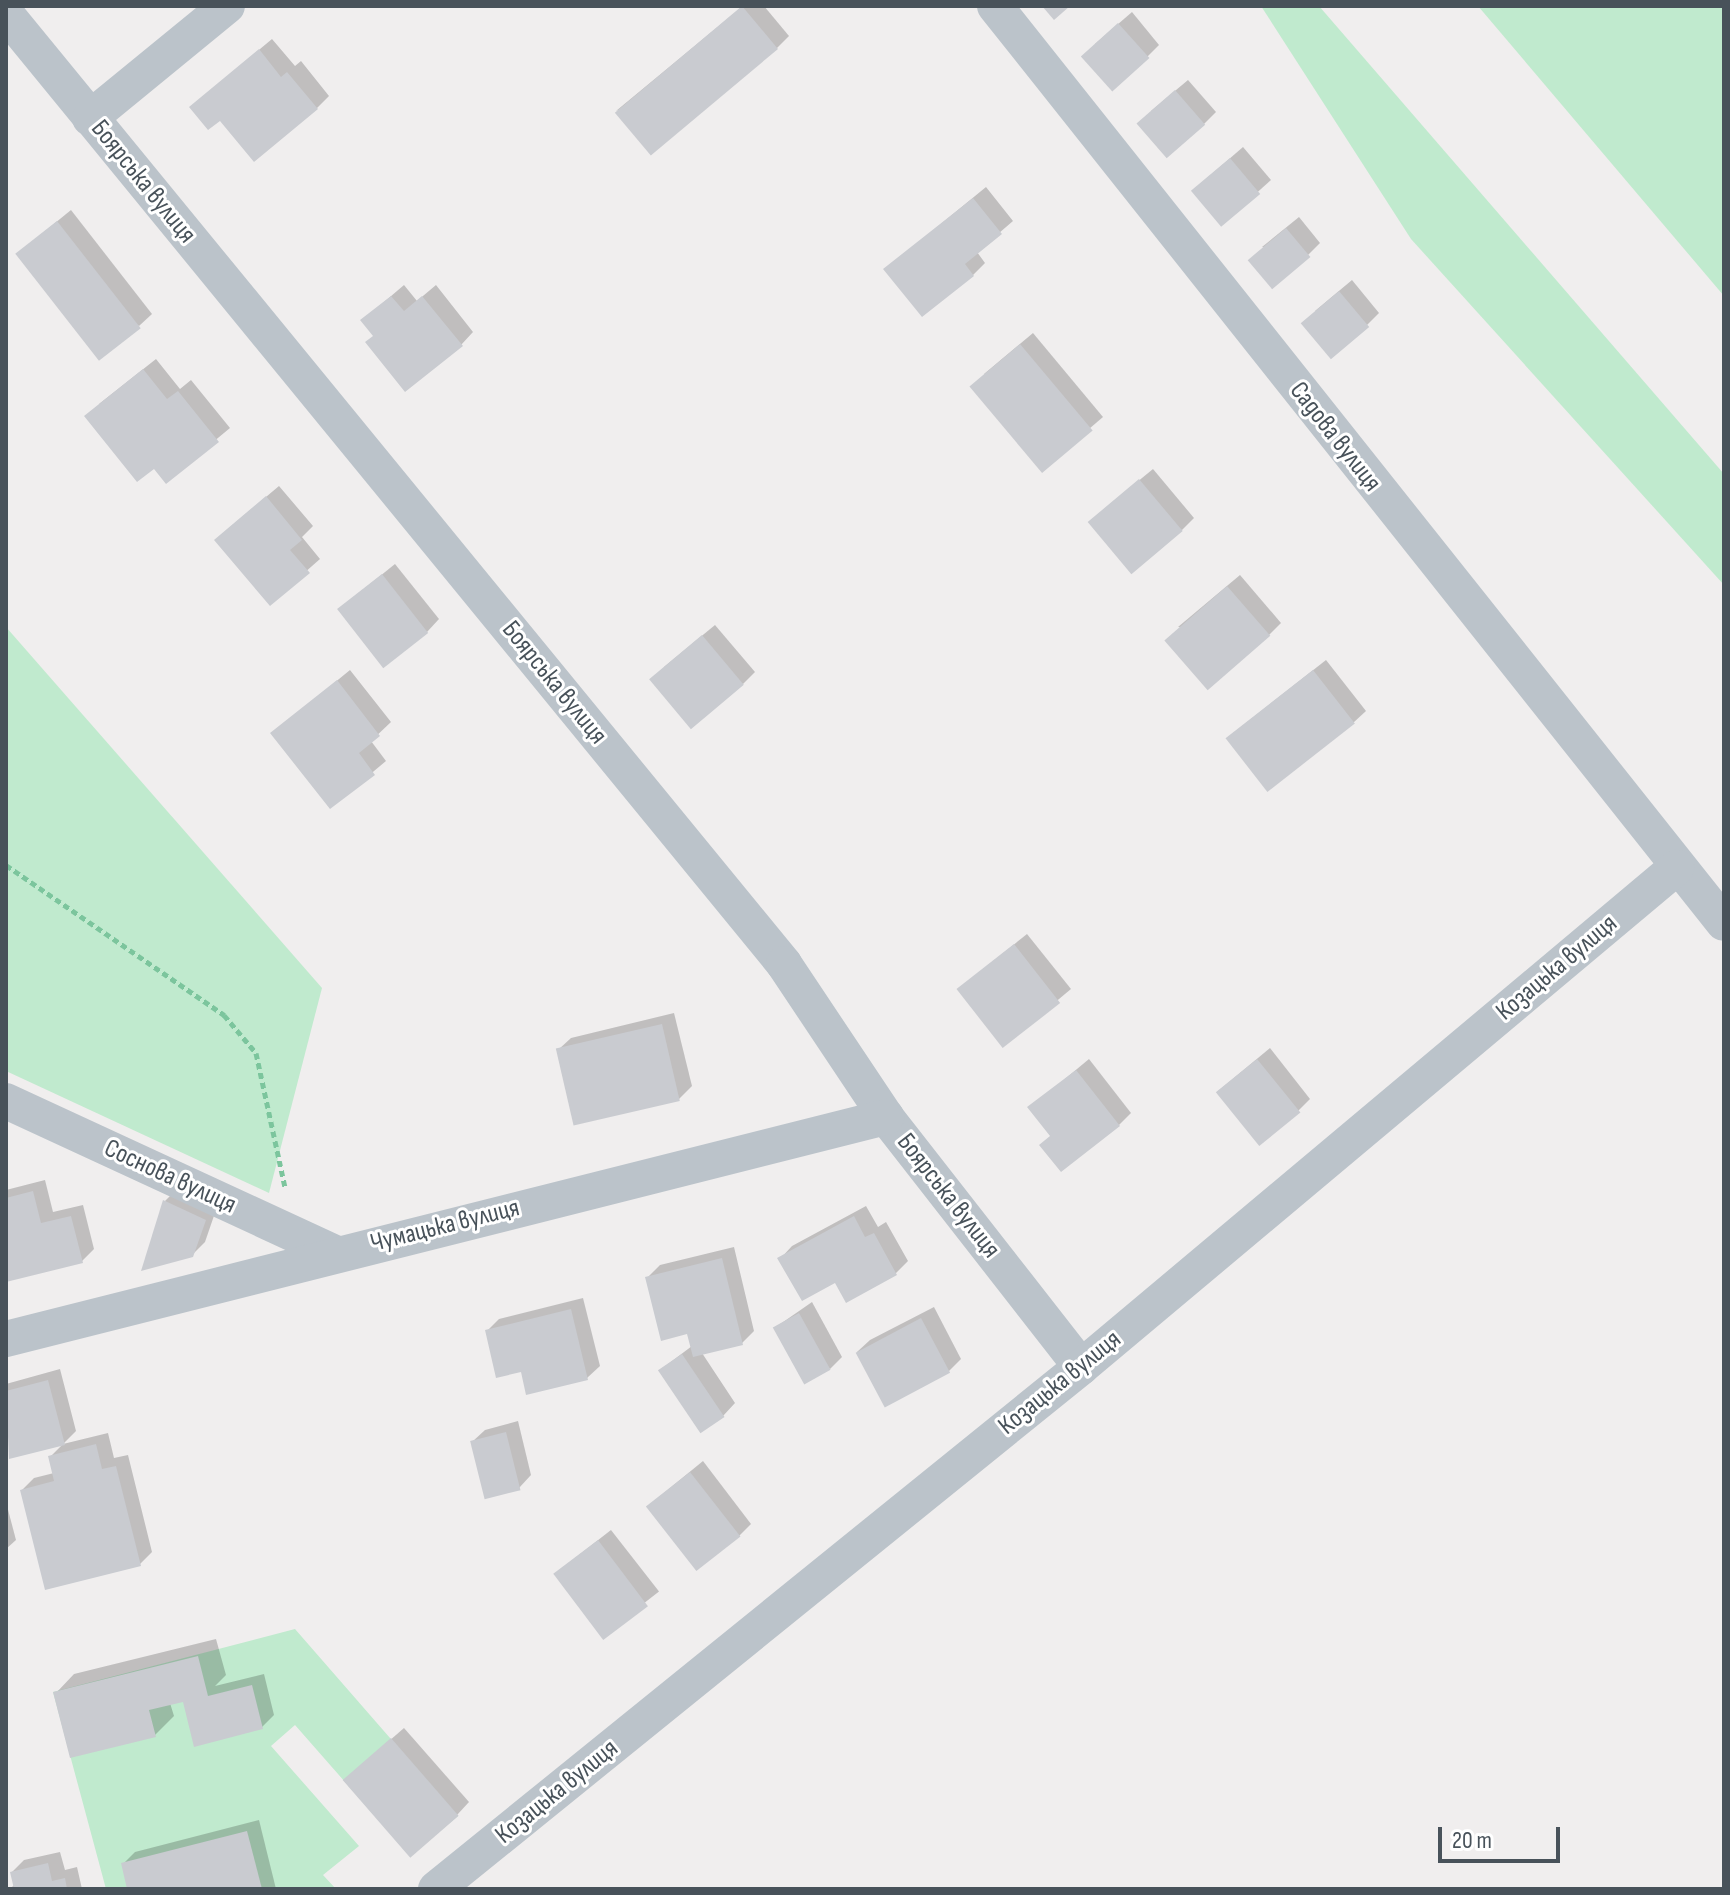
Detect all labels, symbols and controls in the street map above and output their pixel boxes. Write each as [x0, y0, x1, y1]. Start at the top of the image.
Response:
street label: Боярська вулиця [84, 114, 202, 250]
street label: Садова вулиця [1283, 376, 1387, 498]
street label: Боярська вулиця [495, 615, 613, 751]
street label: Козацька вулиця [1490, 908, 1624, 1028]
street label: Боярська вулиця [890, 1128, 1006, 1264]
street label: Соснова вулиця [99, 1133, 241, 1221]
street label: Чумацька вулиця [367, 1192, 523, 1260]
street label: Козацька вулиця [993, 1324, 1127, 1442]
street label: Козацька вулиця [490, 1733, 624, 1851]
scale bar [1442, 1811, 1564, 1861]
text: 20 m [1452, 1826, 1492, 1855]

